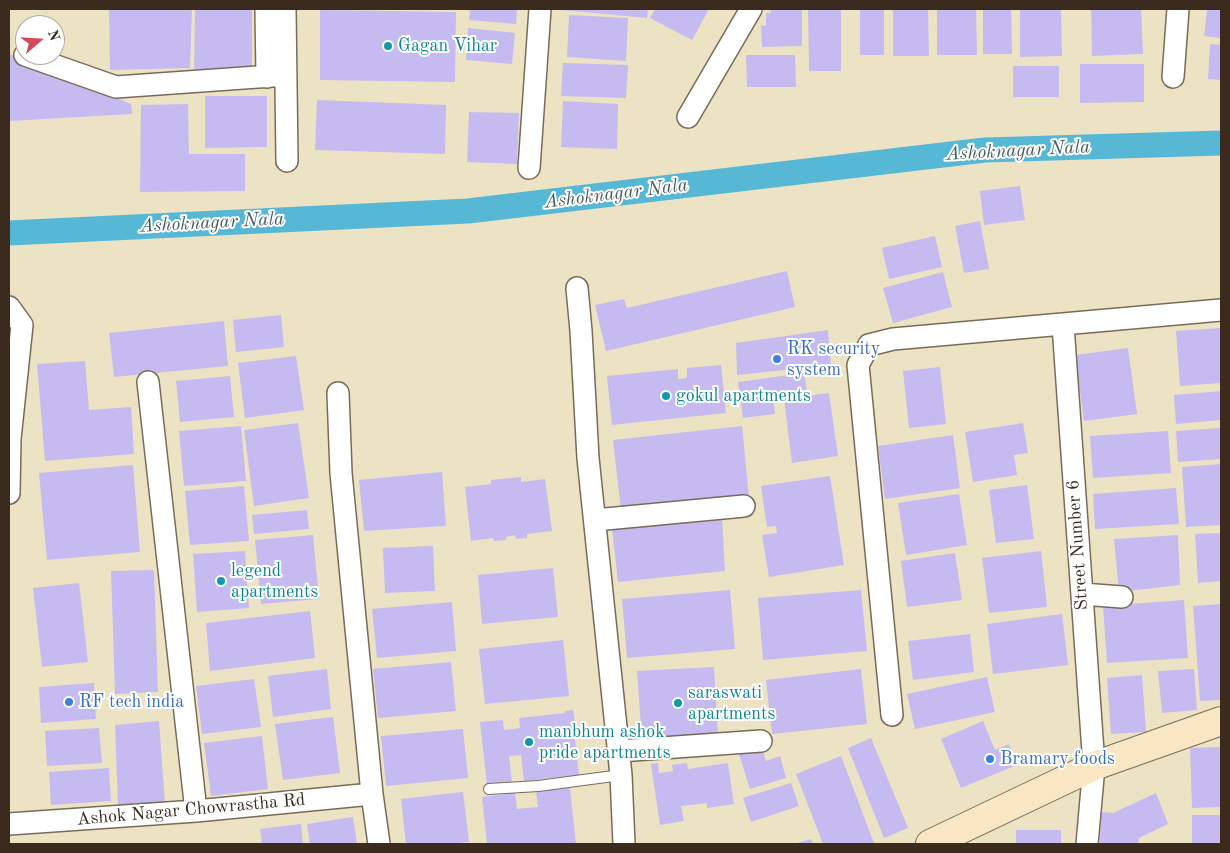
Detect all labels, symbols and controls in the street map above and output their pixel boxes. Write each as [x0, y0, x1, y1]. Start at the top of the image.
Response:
north arrow [15, 15, 65, 65]
text: N [45, 28, 62, 43]
place label: Gagan Vihar [398, 35, 497, 57]
marker: Gagan Vihar [382, 40, 394, 52]
water label: Ashoknagar Nala [945, 136, 1091, 166]
water label: Ashoknagar Nala [543, 174, 689, 214]
water label: Ashoknagar Nala [139, 208, 285, 238]
place label: RK security system [787, 338, 880, 380]
marker: RK security system [771, 353, 783, 365]
place label: gokul apartments [676, 385, 811, 407]
marker: gokul apartments [660, 390, 672, 402]
street label: Street Number 6 [1063, 479, 1093, 611]
place label: legend apartments [231, 560, 318, 602]
marker: legend apartments [215, 575, 227, 587]
place label: saraswati apartments [688, 682, 775, 724]
place label: RF tech india [79, 691, 184, 713]
marker: RF tech india [63, 696, 75, 708]
marker: saraswati apartments [672, 697, 684, 709]
place label: manbhum ashok pride apartments [539, 721, 670, 764]
marker: manbhum ashok pride apartments [523, 736, 535, 748]
place label: Bramary foods [1000, 748, 1115, 770]
marker: Bramary foods [984, 753, 996, 765]
street label: Ashok Nagar Chowrastha Rd [76, 789, 306, 831]

